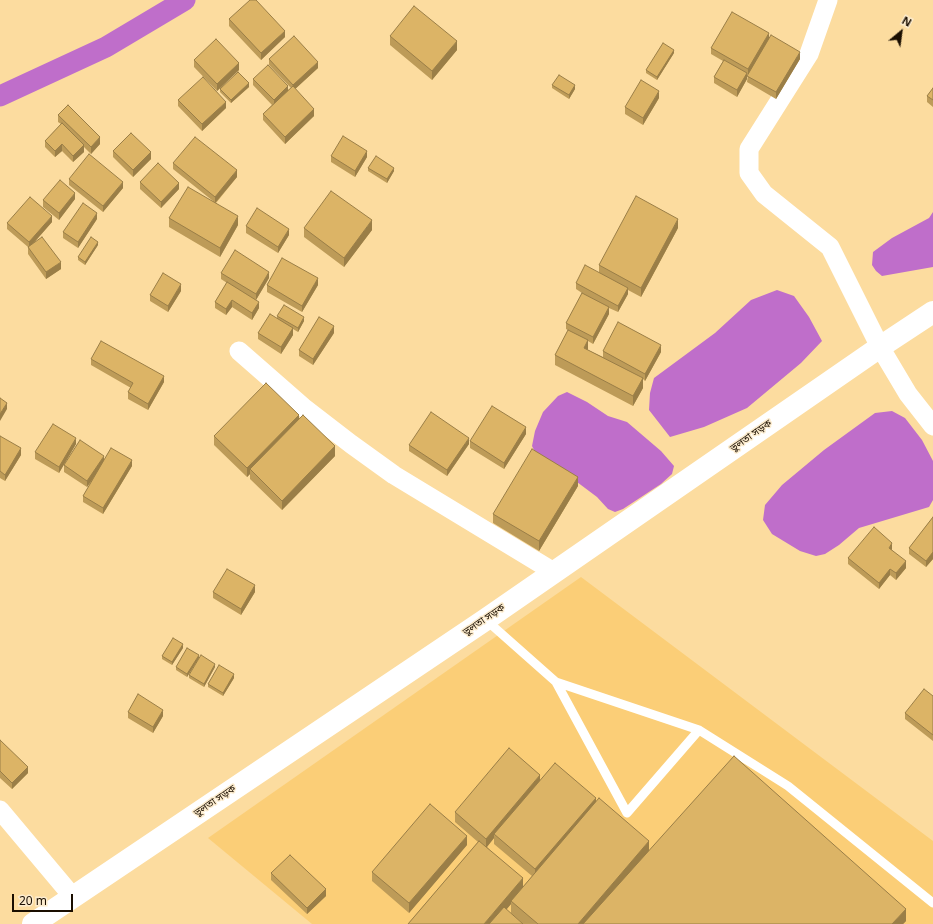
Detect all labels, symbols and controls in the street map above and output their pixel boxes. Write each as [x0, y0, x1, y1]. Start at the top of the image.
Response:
north arrow [881, 12, 921, 52]
text: N [900, 12, 915, 30]
street label: ভুলতা সড়ক [728, 417, 774, 455]
street label: ভুলতা সড়ক [461, 602, 507, 638]
street label: ভুলতা সড়ক [192, 783, 238, 819]
scale bar [14, 886, 75, 912]
text: 20 m [19, 892, 47, 909]

